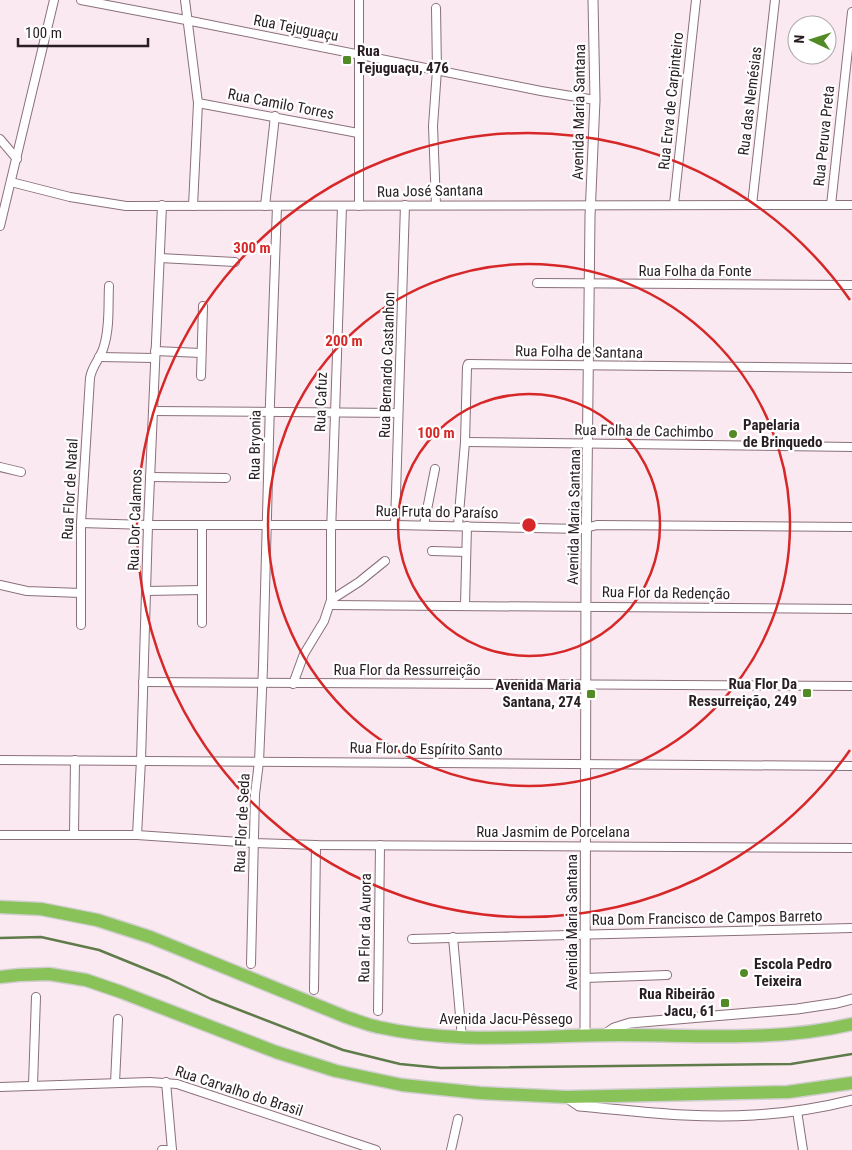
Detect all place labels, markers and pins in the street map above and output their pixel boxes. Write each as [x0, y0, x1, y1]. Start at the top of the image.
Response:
place label: Rua Tejuguaçu, 476 [357, 42, 449, 77]
marker: Rua Tejuguaçu, 476 [341, 54, 353, 66]
place label: Papelaria de Brinquedo [743, 416, 823, 451]
marker: Papelaria de Brinquedo [727, 428, 739, 440]
centre of rings [520, 516, 538, 534]
place label: Rua Flor Da Ressurreição, 249 [688, 675, 797, 710]
place label: Avenida Maria Santana, 274 [495, 676, 581, 711]
marker: Rua Flor Da Ressurreição, 249 [801, 687, 813, 699]
marker: Avenida Maria Santana, 274 [585, 688, 597, 700]
place label: Escola Pedro Teixeira [754, 955, 832, 990]
marker: Escola Pedro Teixeira [738, 967, 750, 979]
place label: Rua Ribeirão Jacu, 61 [639, 985, 715, 1020]
marker: Rua Ribeirão Jacu, 61 [719, 997, 731, 1009]

